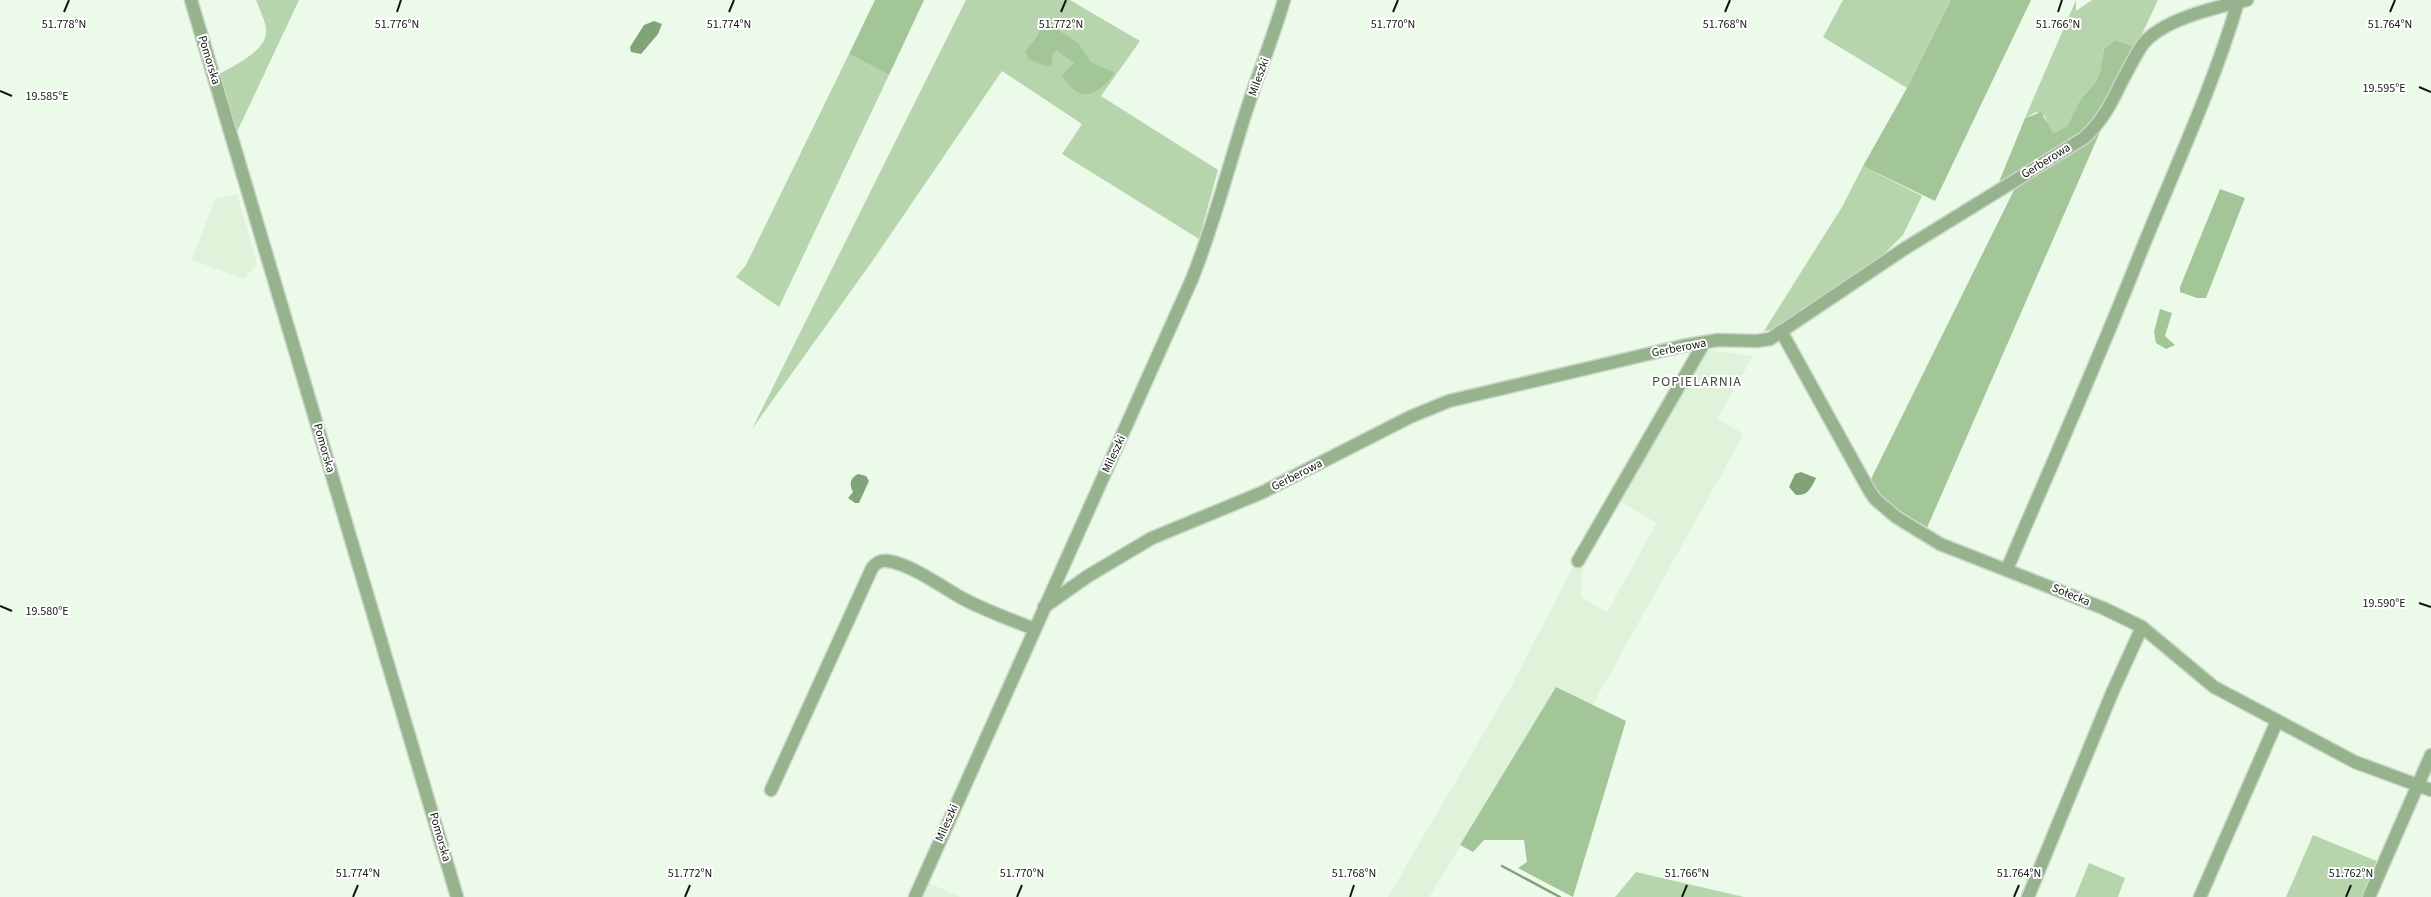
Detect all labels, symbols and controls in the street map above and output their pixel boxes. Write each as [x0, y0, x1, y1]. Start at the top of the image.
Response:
text: 51.778°N [42, 16, 86, 33]
text: 51.776°N [375, 16, 419, 33]
text: 51.774°N [707, 16, 751, 33]
text: 51.772°N [1039, 16, 1083, 33]
text: 51.770°N [1371, 16, 1415, 33]
text: 51.768°N [1703, 16, 1747, 33]
text: 51.766°N [2036, 16, 2080, 33]
text: 51.764°N [2368, 16, 2412, 33]
street label: Pomorska [193, 33, 225, 87]
street label: Mileszki [1244, 55, 1274, 99]
text: 19.595°E [2362, 80, 2406, 97]
text: 19.585°E [25, 88, 69, 105]
street label: Gerberowa [2018, 139, 2074, 183]
street label: Gerberowa [1650, 334, 1708, 362]
district label: POPIELARNIA [1652, 372, 1742, 392]
street label: Pomorska [309, 421, 339, 475]
street label: Mileszki [1098, 432, 1130, 476]
street label: Gerberowa [1269, 455, 1325, 495]
street label: Sołecka [2049, 580, 2093, 610]
text: 19.590°E [2362, 595, 2406, 612]
text: 19.580°E [25, 603, 69, 620]
street label: Mileszki [931, 801, 963, 845]
street label: Pomorska [425, 810, 455, 864]
text: 51.774°N [336, 865, 380, 882]
text: 51.772°N [668, 865, 712, 882]
text: 51.770°N [1000, 865, 1044, 882]
text: 51.768°N [1332, 865, 1376, 882]
text: 51.766°N [1665, 865, 1709, 882]
text: 51.764°N [1997, 865, 2041, 882]
text: 51.762°N [2329, 865, 2373, 882]

